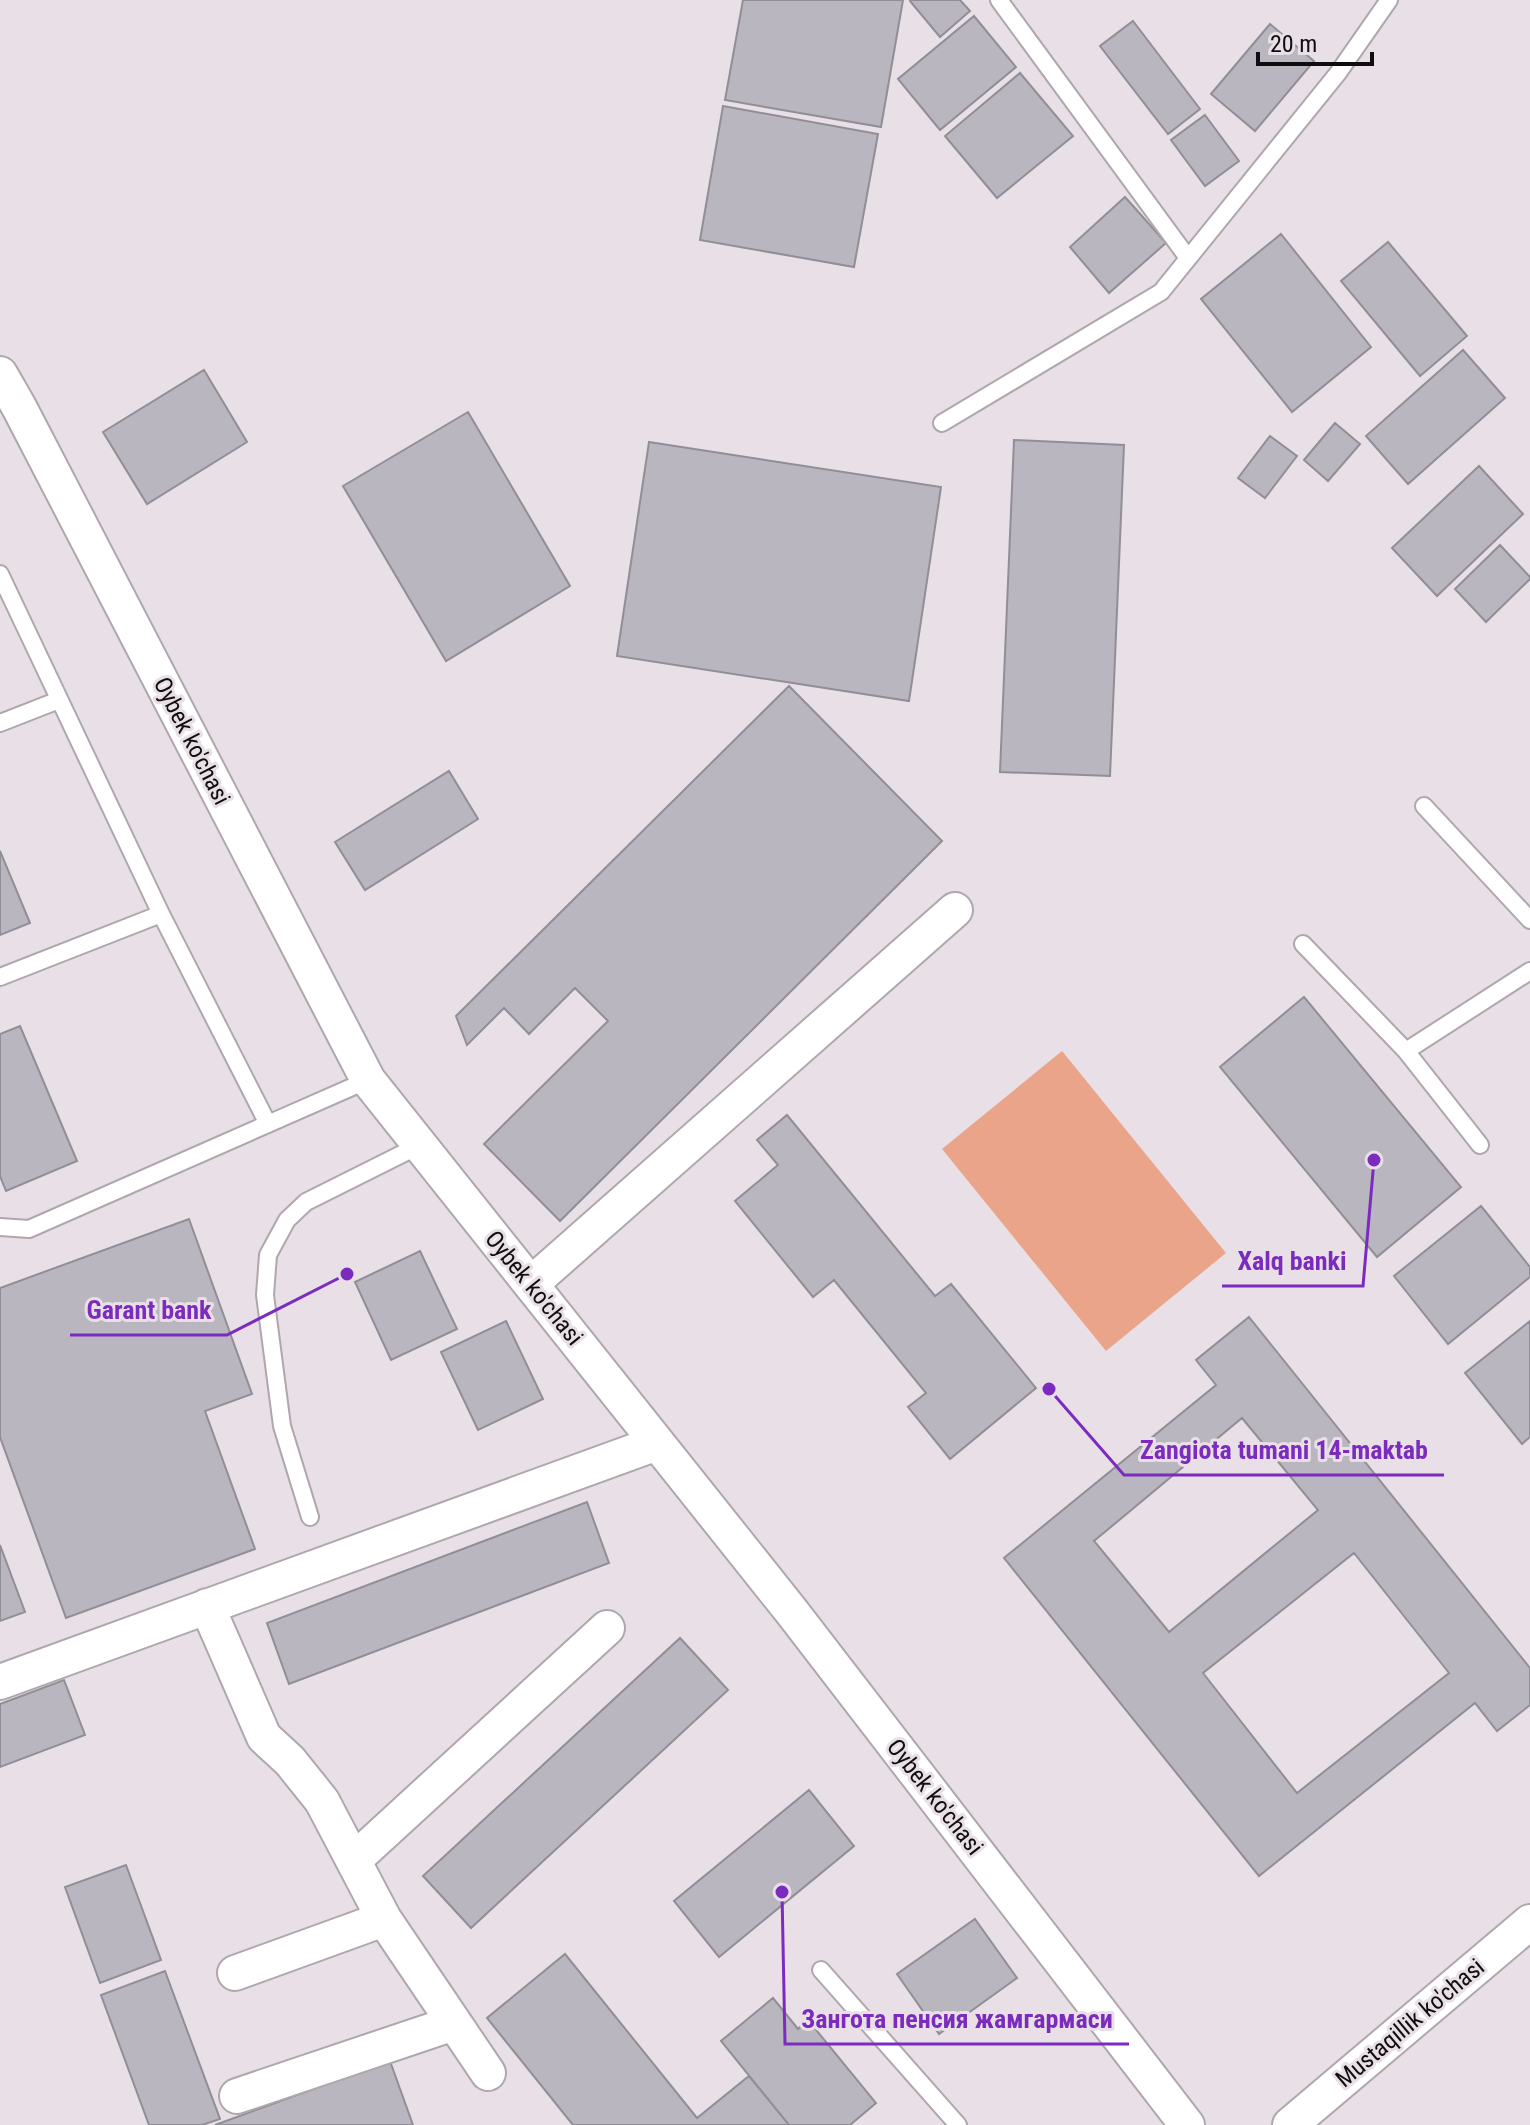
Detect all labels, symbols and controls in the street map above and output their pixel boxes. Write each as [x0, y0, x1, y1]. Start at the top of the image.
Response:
scale bar [1258, 16, 1372, 66]
text: 20 m [1270, 30, 1317, 58]
street label: Oybek ko'chasi [148, 673, 236, 809]
street label: Oybek ko'chasi [479, 1225, 589, 1351]
callout: Xalq banki [1222, 1236, 1363, 1286]
text: Xalq banki [1237, 1246, 1347, 1276]
callout: Garant bank [70, 1285, 227, 1335]
text: Garant bank [86, 1295, 212, 1325]
callout: Zangiota tumani 14-maktab [1124, 1425, 1444, 1475]
text: Zangiota tumani 14-maktab [1140, 1435, 1428, 1465]
street label: Oybek ko'chasi [881, 1734, 989, 1860]
street label: Mustaqillik ko'chasi [1330, 1953, 1490, 2093]
callout: Зангота пенсия жамгармаси [785, 1994, 1129, 2044]
text: Зангота пенсия жамгармаси [801, 2004, 1113, 2034]

